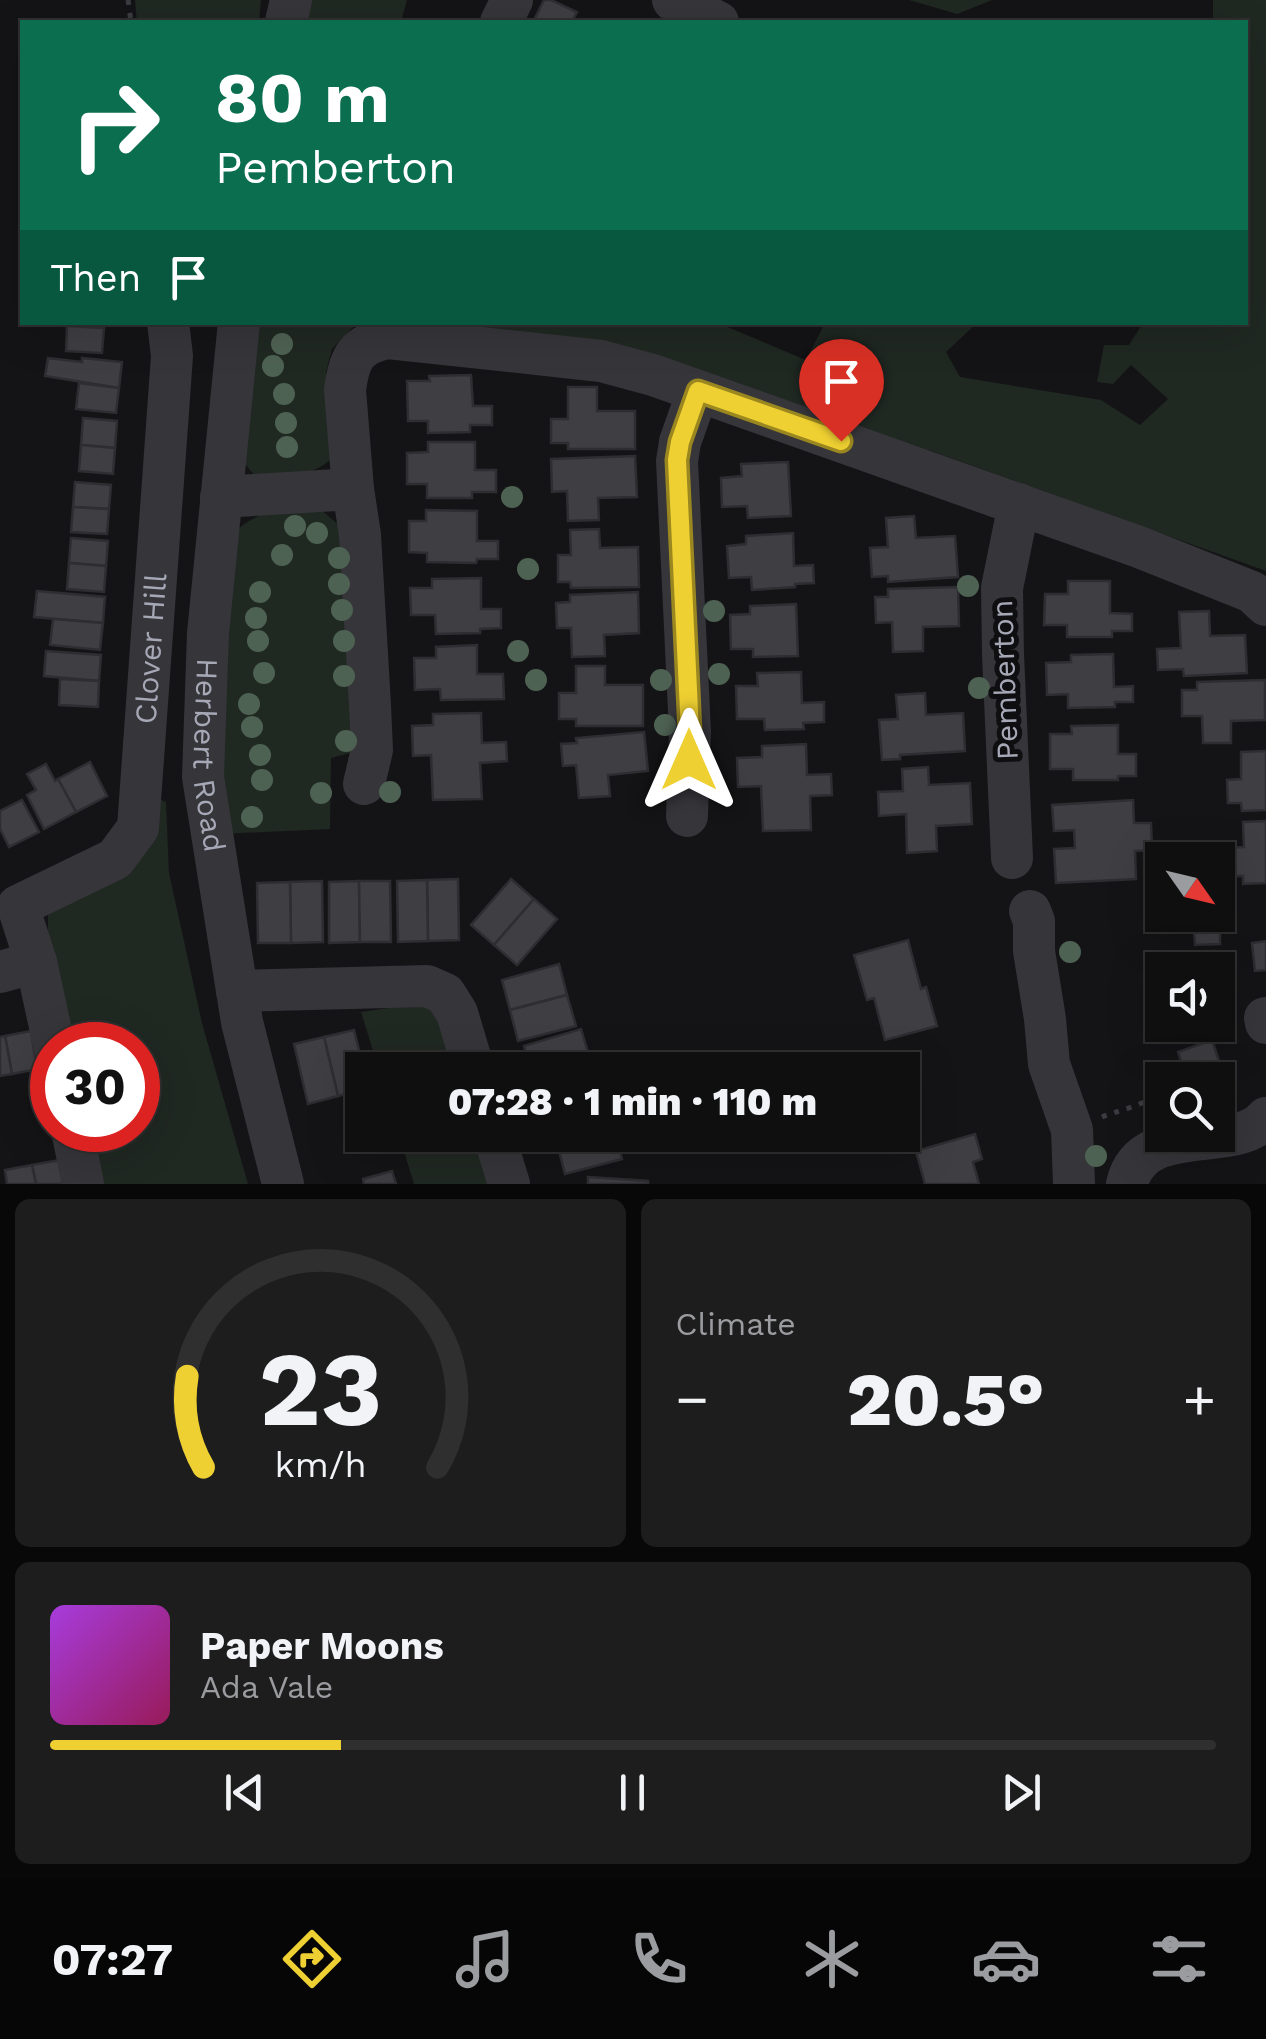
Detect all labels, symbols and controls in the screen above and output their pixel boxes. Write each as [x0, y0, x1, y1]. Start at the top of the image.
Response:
text: 80 m [215, 57, 390, 139]
icon: right [50, 60, 180, 190]
text: Pemberton [215, 141, 456, 194]
icon: arrive [161, 250, 216, 305]
text: Then [50, 256, 141, 300]
pin [799, 339, 884, 442]
icon: arrive [814, 354, 869, 409]
street label: Clover Hill [128, 572, 173, 725]
street label: Pemberton [984, 599, 1025, 761]
street label: Herbert Road [186, 657, 233, 855]
position arrow [637, 708, 741, 812]
north arrow [1145, 842, 1235, 932]
map controls [1145, 842, 1235, 1152]
button: sound [1145, 952, 1235, 1042]
speed limit sign: 30 [30, 1022, 160, 1152]
button: search [1145, 1062, 1235, 1152]
text: 07:28 · 1 min · 110 m [448, 1080, 817, 1124]
text: Climate [676, 1305, 796, 1343]
text: 23 [258, 1328, 382, 1450]
text: 20.5° [847, 1355, 1045, 1443]
text: − [676, 1367, 709, 1431]
text: + [1183, 1367, 1216, 1431]
text: km/h [274, 1444, 366, 1486]
text: Paper Moons [200, 1624, 444, 1668]
text: Ada Vale [200, 1668, 333, 1706]
icon: previous [217, 1765, 272, 1820]
icon: pause [605, 1765, 660, 1820]
icon: next [994, 1765, 1049, 1820]
icon: directions [277, 1924, 347, 1994]
icon: music [450, 1924, 520, 1994]
icon: phone [624, 1924, 694, 1994]
icon: climate [797, 1924, 867, 1994]
icon: car [971, 1924, 1041, 1994]
icon: filters [1144, 1924, 1214, 1994]
text: 07:27 [52, 1933, 173, 1986]

